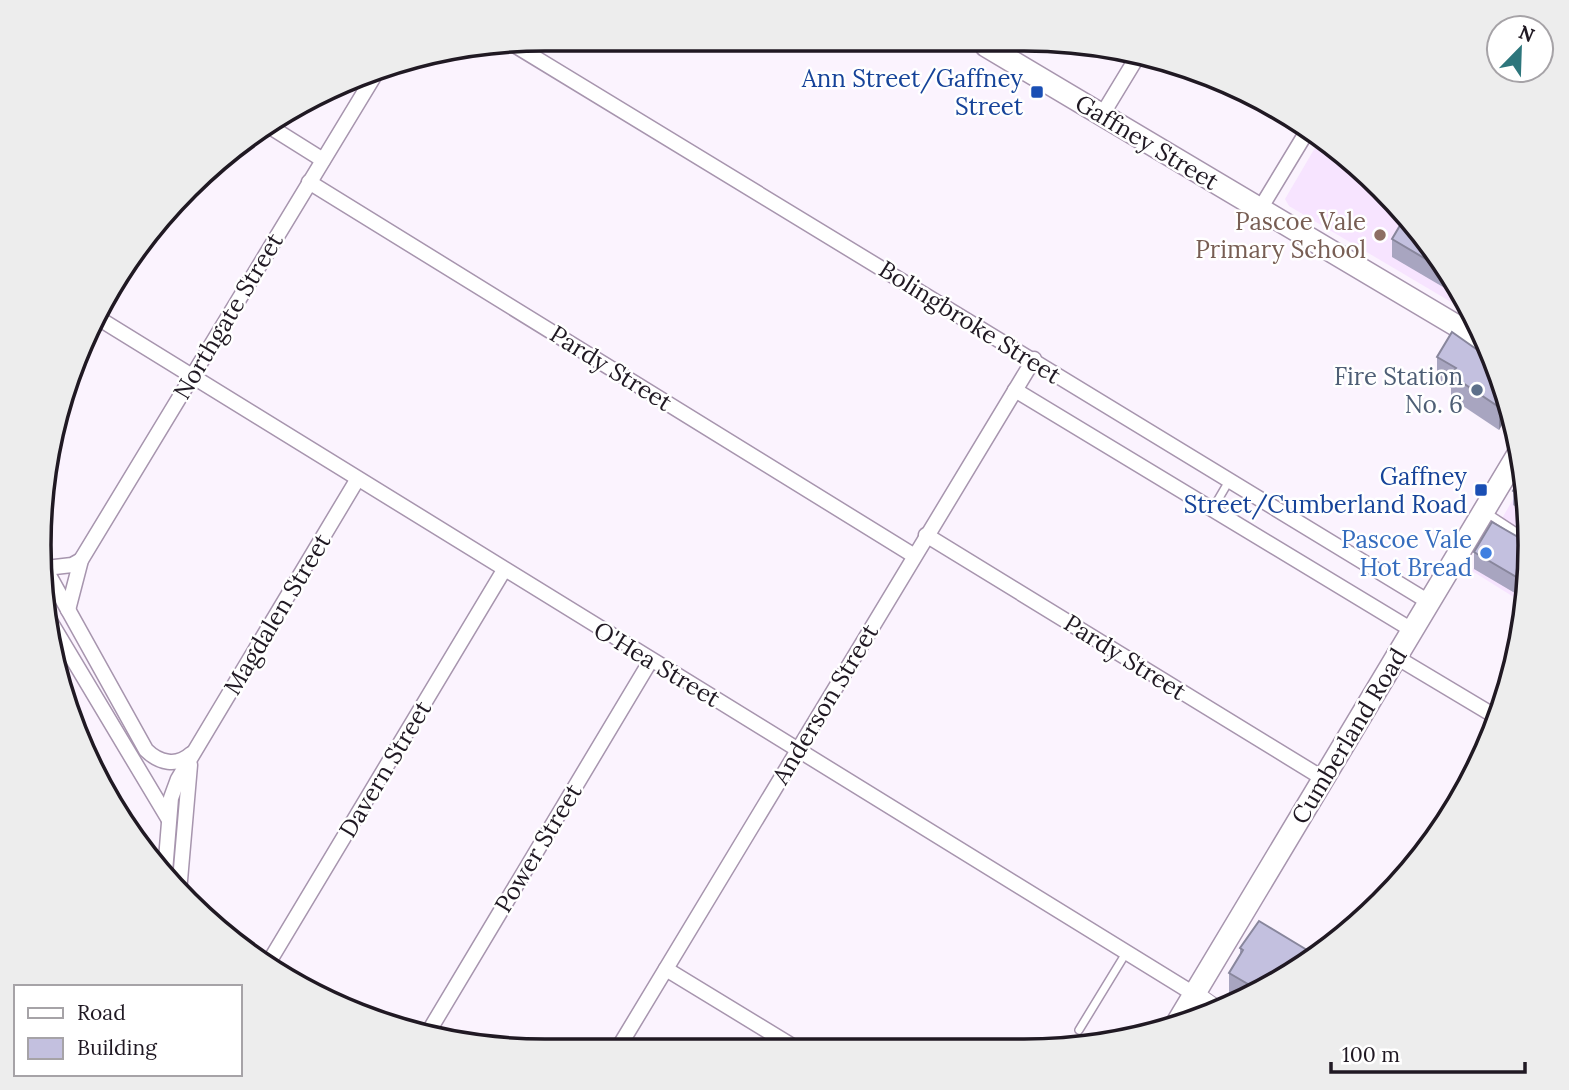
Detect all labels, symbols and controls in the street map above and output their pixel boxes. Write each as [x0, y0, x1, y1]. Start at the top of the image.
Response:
north arrow [1485, 14, 1555, 84]
text: N [1515, 19, 1538, 47]
place label: Ann Street/Gaffney Street [801, 63, 1024, 122]
marker: Ann Street/Gaffney Street [1029, 84, 1045, 100]
street label: Gaffney Street [1070, 87, 1225, 197]
place label: Pascoe Vale Primary School [1195, 206, 1366, 265]
street label: Northgate Street [166, 227, 290, 405]
marker: Pascoe Vale Primary School [1372, 227, 1388, 243]
street label: Bolingbroke Street [873, 253, 1067, 391]
street label: Pardy Street [544, 318, 678, 418]
place label: Fire Station No. 6 [1334, 361, 1463, 420]
marker: Fire Station No. 6 [1469, 382, 1485, 398]
place label: Gaffney Street/Cumberland Road [1184, 461, 1467, 520]
marker: Gaffney Street/Cumberland Road [1473, 482, 1489, 498]
place label: Pascoe Vale Hot Bread [1341, 524, 1472, 583]
street label: Magdalen Street [217, 527, 338, 700]
marker: Pascoe Vale Hot Bread [1478, 545, 1494, 561]
street label: Pardy Street [1058, 607, 1192, 707]
street label: O'Hea Street [588, 614, 726, 714]
street label: Anderson Street [764, 618, 885, 791]
street label: Cumberland Road [1284, 642, 1414, 830]
street label: Davern Street [332, 694, 438, 843]
street label: Power Street [487, 777, 589, 918]
legend [14, 985, 242, 1076]
text: Road [77, 999, 126, 1026]
scale bar [1331, 1030, 1525, 1074]
text: Building [77, 1034, 157, 1061]
text: 100 m [1342, 1041, 1400, 1068]

